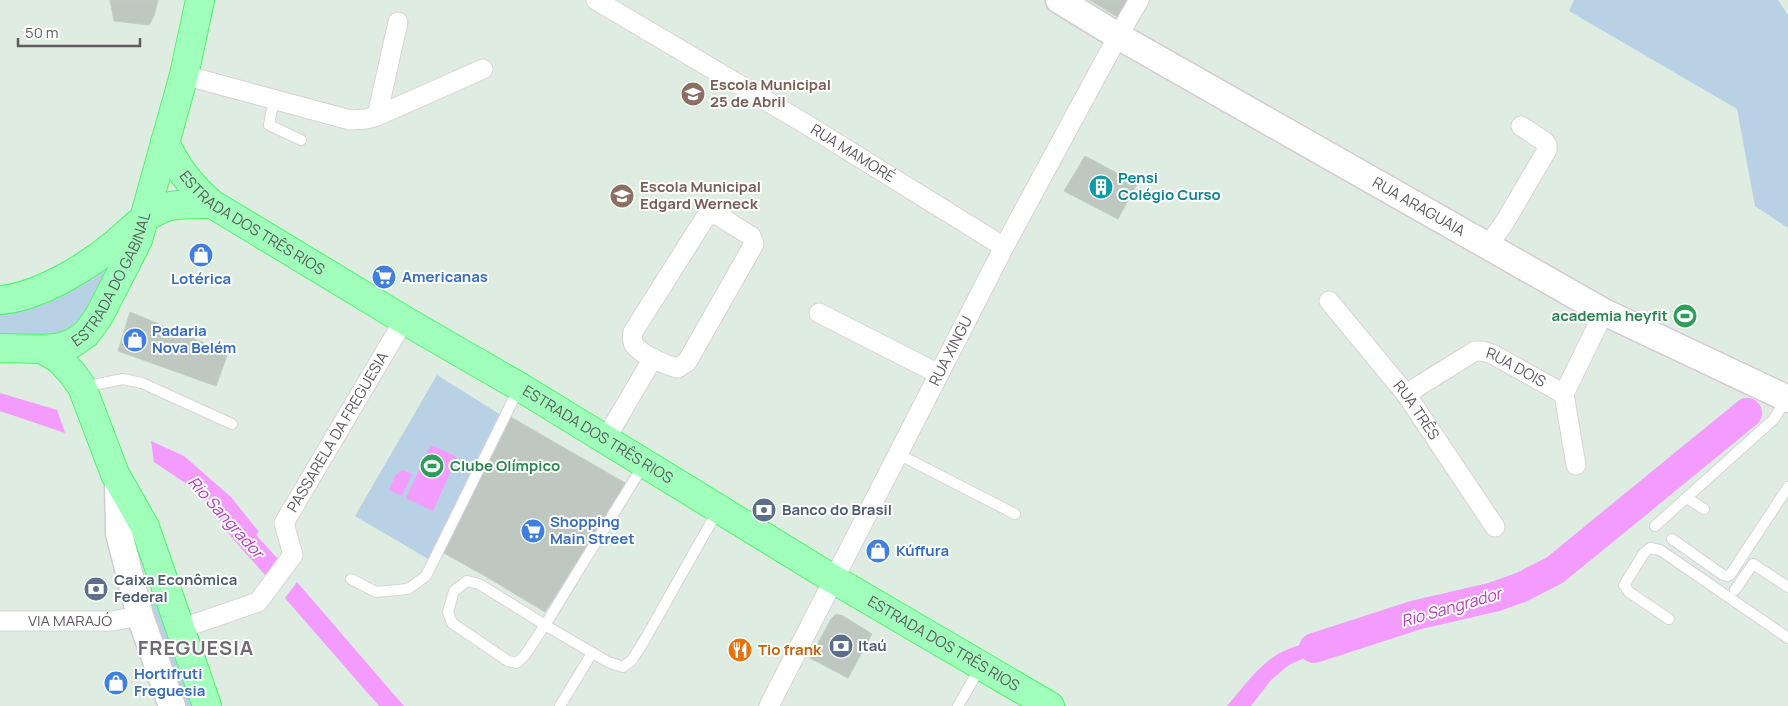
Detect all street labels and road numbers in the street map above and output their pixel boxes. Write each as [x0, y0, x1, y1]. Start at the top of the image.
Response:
street label: RUA MAMORÉ [807, 119, 899, 187]
street label: ESTRADA DOS TRÊS RIOS [175, 166, 329, 280]
street label: RUA ARAGUAIA [1369, 172, 1470, 241]
street label: ESTRADA DO GABINAL [67, 209, 155, 351]
street label: RUA XINGU [924, 312, 977, 389]
street label: RUA DOIS [1484, 342, 1550, 392]
street label: PASSARELA DA FREGUESIA [282, 347, 393, 516]
street label: RUA TRÊS [1389, 376, 1445, 444]
street label: ESTRADA DOS TRÊS RIOS [519, 380, 677, 488]
street label: ESTRADA DOS TRÊS RIOS [864, 591, 1024, 696]
street label: VIA MARAJÓ [28, 610, 112, 631]

